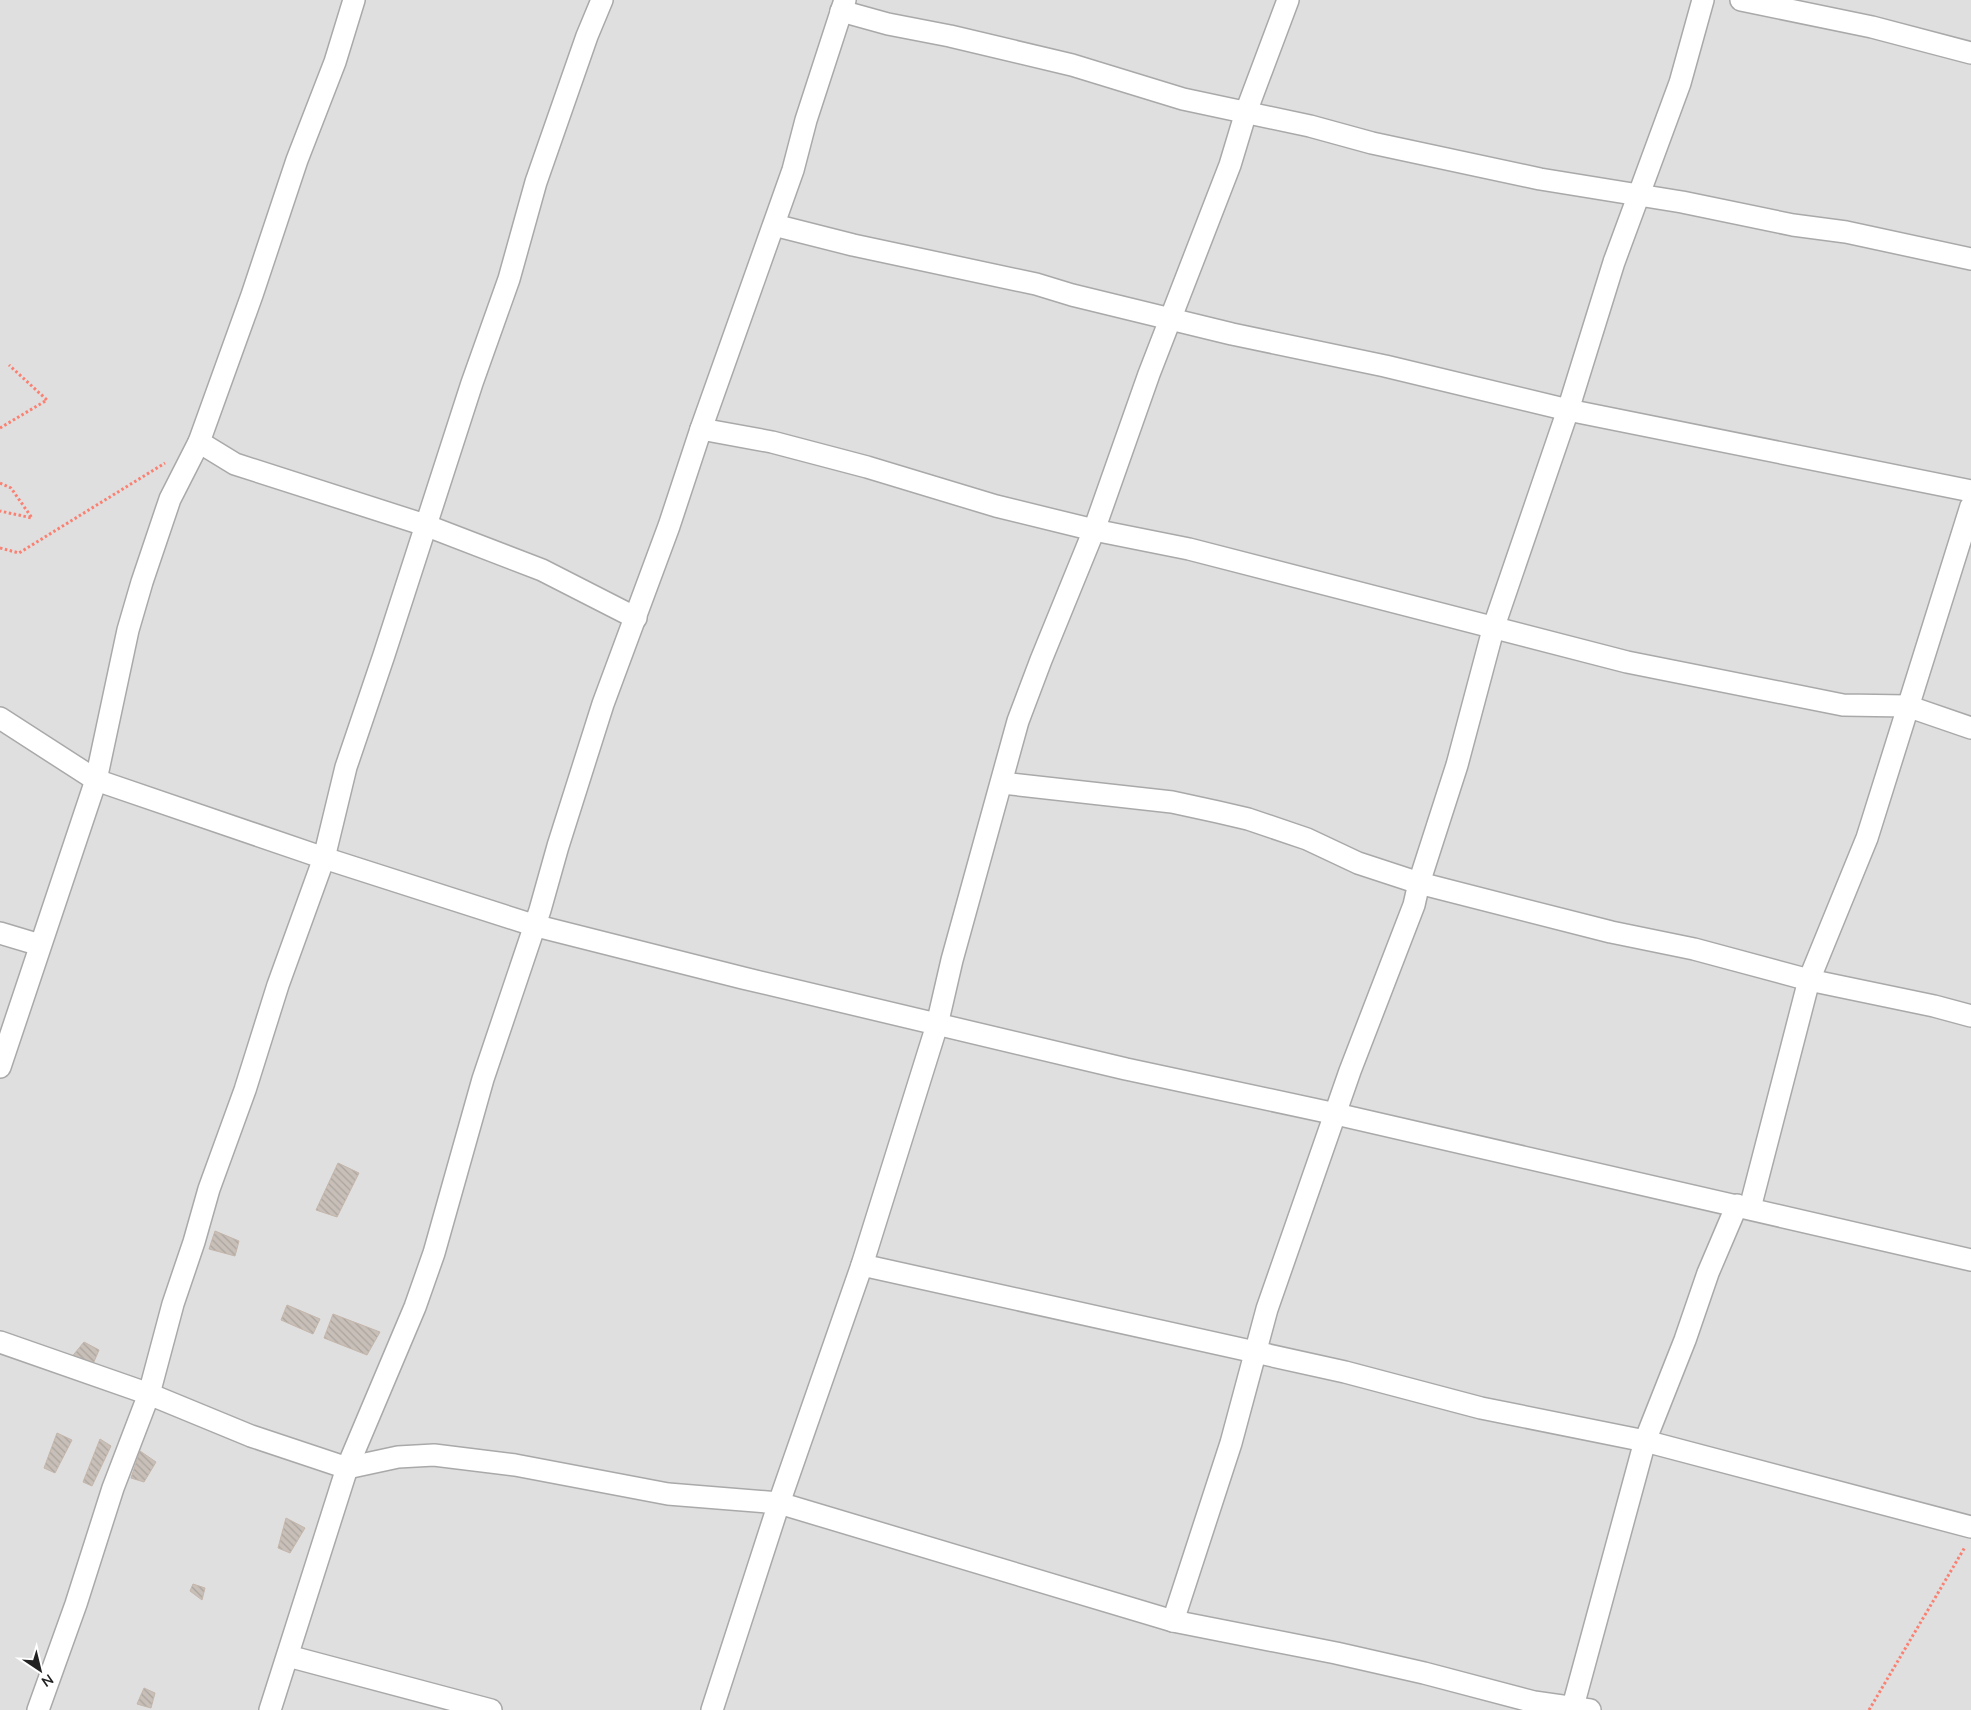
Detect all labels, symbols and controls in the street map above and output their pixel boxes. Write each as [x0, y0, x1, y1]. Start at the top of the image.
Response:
north arrow [15, 1645, 65, 1695]
text: N [38, 1670, 57, 1691]

